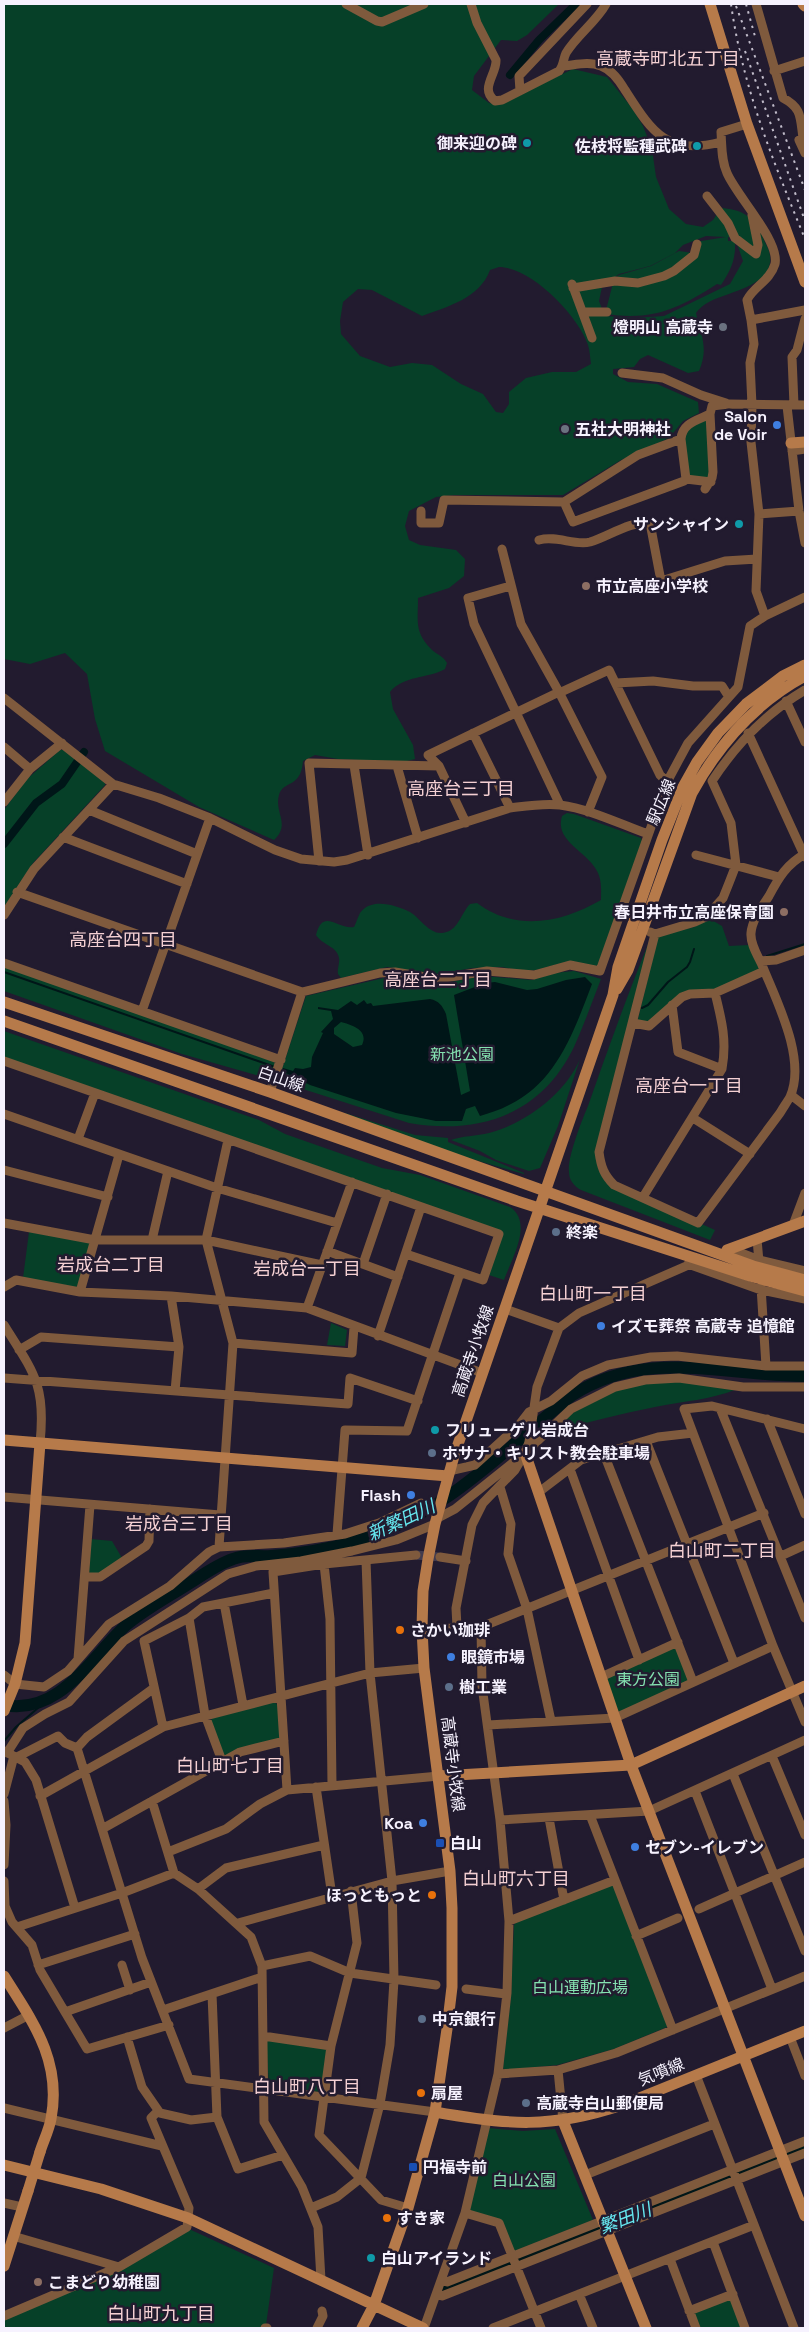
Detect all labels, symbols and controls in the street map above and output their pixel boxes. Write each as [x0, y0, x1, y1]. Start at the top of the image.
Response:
district label: 高蔵寺町北五丁目 [596, 47, 740, 70]
place label: 御来迎の碑 [437, 133, 517, 154]
place label: 佐枝将監種武碑 [574, 136, 687, 157]
marker: 御来迎の碑 [521, 137, 533, 149]
marker: 佐枝将監種武碑 [691, 140, 703, 152]
place label: 燈明山 高蔵寺 [613, 317, 713, 338]
marker: 燈明山 高蔵寺 [717, 321, 729, 333]
place label: Salon de Voir [714, 406, 767, 445]
place label: 五社大明神社 [575, 419, 671, 440]
marker: Salon de Voir [771, 419, 783, 431]
marker: 五社大明神社 [559, 423, 571, 435]
place label: サンシャイン [633, 514, 729, 535]
marker: サンシャイン [733, 518, 745, 530]
place label: 市立高座小学校 [596, 576, 708, 597]
marker: 市立高座小学校 [580, 580, 592, 592]
street label: 駅広線 [642, 776, 680, 828]
district label: 高座台三丁目 [407, 777, 515, 800]
place label: 春日井市立高座保育園 [614, 902, 774, 923]
marker: 春日井市立高座保育園 [778, 906, 790, 918]
district label: 高座台四丁目 [69, 928, 177, 951]
district label: 高座台二丁目 [384, 968, 492, 991]
park label: 新池公園 [430, 1044, 494, 1065]
street label: 白山線 [255, 1061, 307, 1097]
district label: 高座台一丁目 [635, 1074, 743, 1097]
place label: 終楽 [566, 1222, 598, 1243]
marker: 終楽 [550, 1226, 562, 1238]
district label: 岩成台二丁目 [57, 1253, 165, 1276]
district label: 岩成台一丁目 [253, 1257, 361, 1280]
district label: 白山町一丁目 [539, 1282, 647, 1305]
street label: 高蔵寺小牧線 [447, 1302, 499, 1400]
place label: イズモ葬祭 高蔵寺 追憶館 [611, 1316, 795, 1337]
marker: イズモ葬祭 高蔵寺 追憶館 [595, 1320, 607, 1332]
place label: フリューゲル岩成台 [445, 1420, 589, 1441]
marker: フリューゲル岩成台 [429, 1424, 441, 1436]
place label: ホサナ・キリスト教会駐車場 [442, 1443, 650, 1464]
marker: ホサナ・キリスト教会駐車場 [426, 1447, 438, 1459]
place label: Flash [361, 1485, 401, 1506]
marker: Flash [405, 1489, 417, 1501]
water label: 新繁田川 [364, 1494, 440, 1546]
district label: 岩成台三丁目 [125, 1512, 233, 1535]
district label: 白山町二丁目 [668, 1539, 776, 1562]
place label: さかい珈琲 [410, 1620, 490, 1641]
marker: さかい珈琲 [394, 1624, 406, 1636]
place label: 眼鏡市場 [461, 1647, 525, 1668]
marker: 眼鏡市場 [445, 1651, 457, 1663]
park label: 東方公園 [616, 1669, 680, 1690]
place label: 樹工業 [459, 1677, 507, 1698]
marker: 樹工業 [443, 1681, 455, 1693]
street label: 高蔵寺小牧線 [437, 1715, 469, 1813]
district label: 白山町七丁目 [176, 1754, 284, 1777]
place label: Koa [384, 1813, 413, 1834]
marker: Koa [417, 1817, 429, 1829]
place label: 白山 [450, 1833, 482, 1854]
marker: 白山 [434, 1837, 446, 1849]
place label: セブン-イレブン [645, 1837, 764, 1858]
marker: セブン-イレブン [629, 1841, 641, 1853]
district label: 白山町六丁目 [462, 1867, 570, 1890]
place label: ほっともっと [326, 1885, 422, 1906]
marker: ほっともっと [426, 1889, 438, 1901]
park label: 白山運動広場 [532, 1977, 628, 1998]
place label: 中京銀行 [432, 2009, 496, 2030]
marker: 中京銀行 [416, 2013, 428, 2025]
street label: 気噴線 [635, 2053, 687, 2091]
district label: 白山町八丁目 [253, 2075, 361, 2098]
place label: 扇屋 [431, 2083, 463, 2104]
marker: 扇屋 [415, 2087, 427, 2099]
place label: 高蔵寺白山郵便局 [536, 2093, 664, 2114]
marker: 高蔵寺白山郵便局 [520, 2097, 532, 2109]
place label: 円福寺前 [423, 2157, 487, 2178]
marker: 円福寺前 [407, 2161, 419, 2173]
park label: 白山公園 [492, 2170, 556, 2191]
water label: 繁田川 [596, 2197, 656, 2238]
place label: すき家 [397, 2208, 445, 2229]
marker: すき家 [381, 2212, 393, 2224]
place label: 白山アイランド [381, 2248, 492, 2269]
marker: 白山アイランド [365, 2252, 377, 2264]
place label: こまどり幼稚園 [48, 2272, 160, 2293]
marker: こまどり幼稚園 [32, 2276, 44, 2288]
district label: 白山町九丁目 [107, 2302, 215, 2325]

